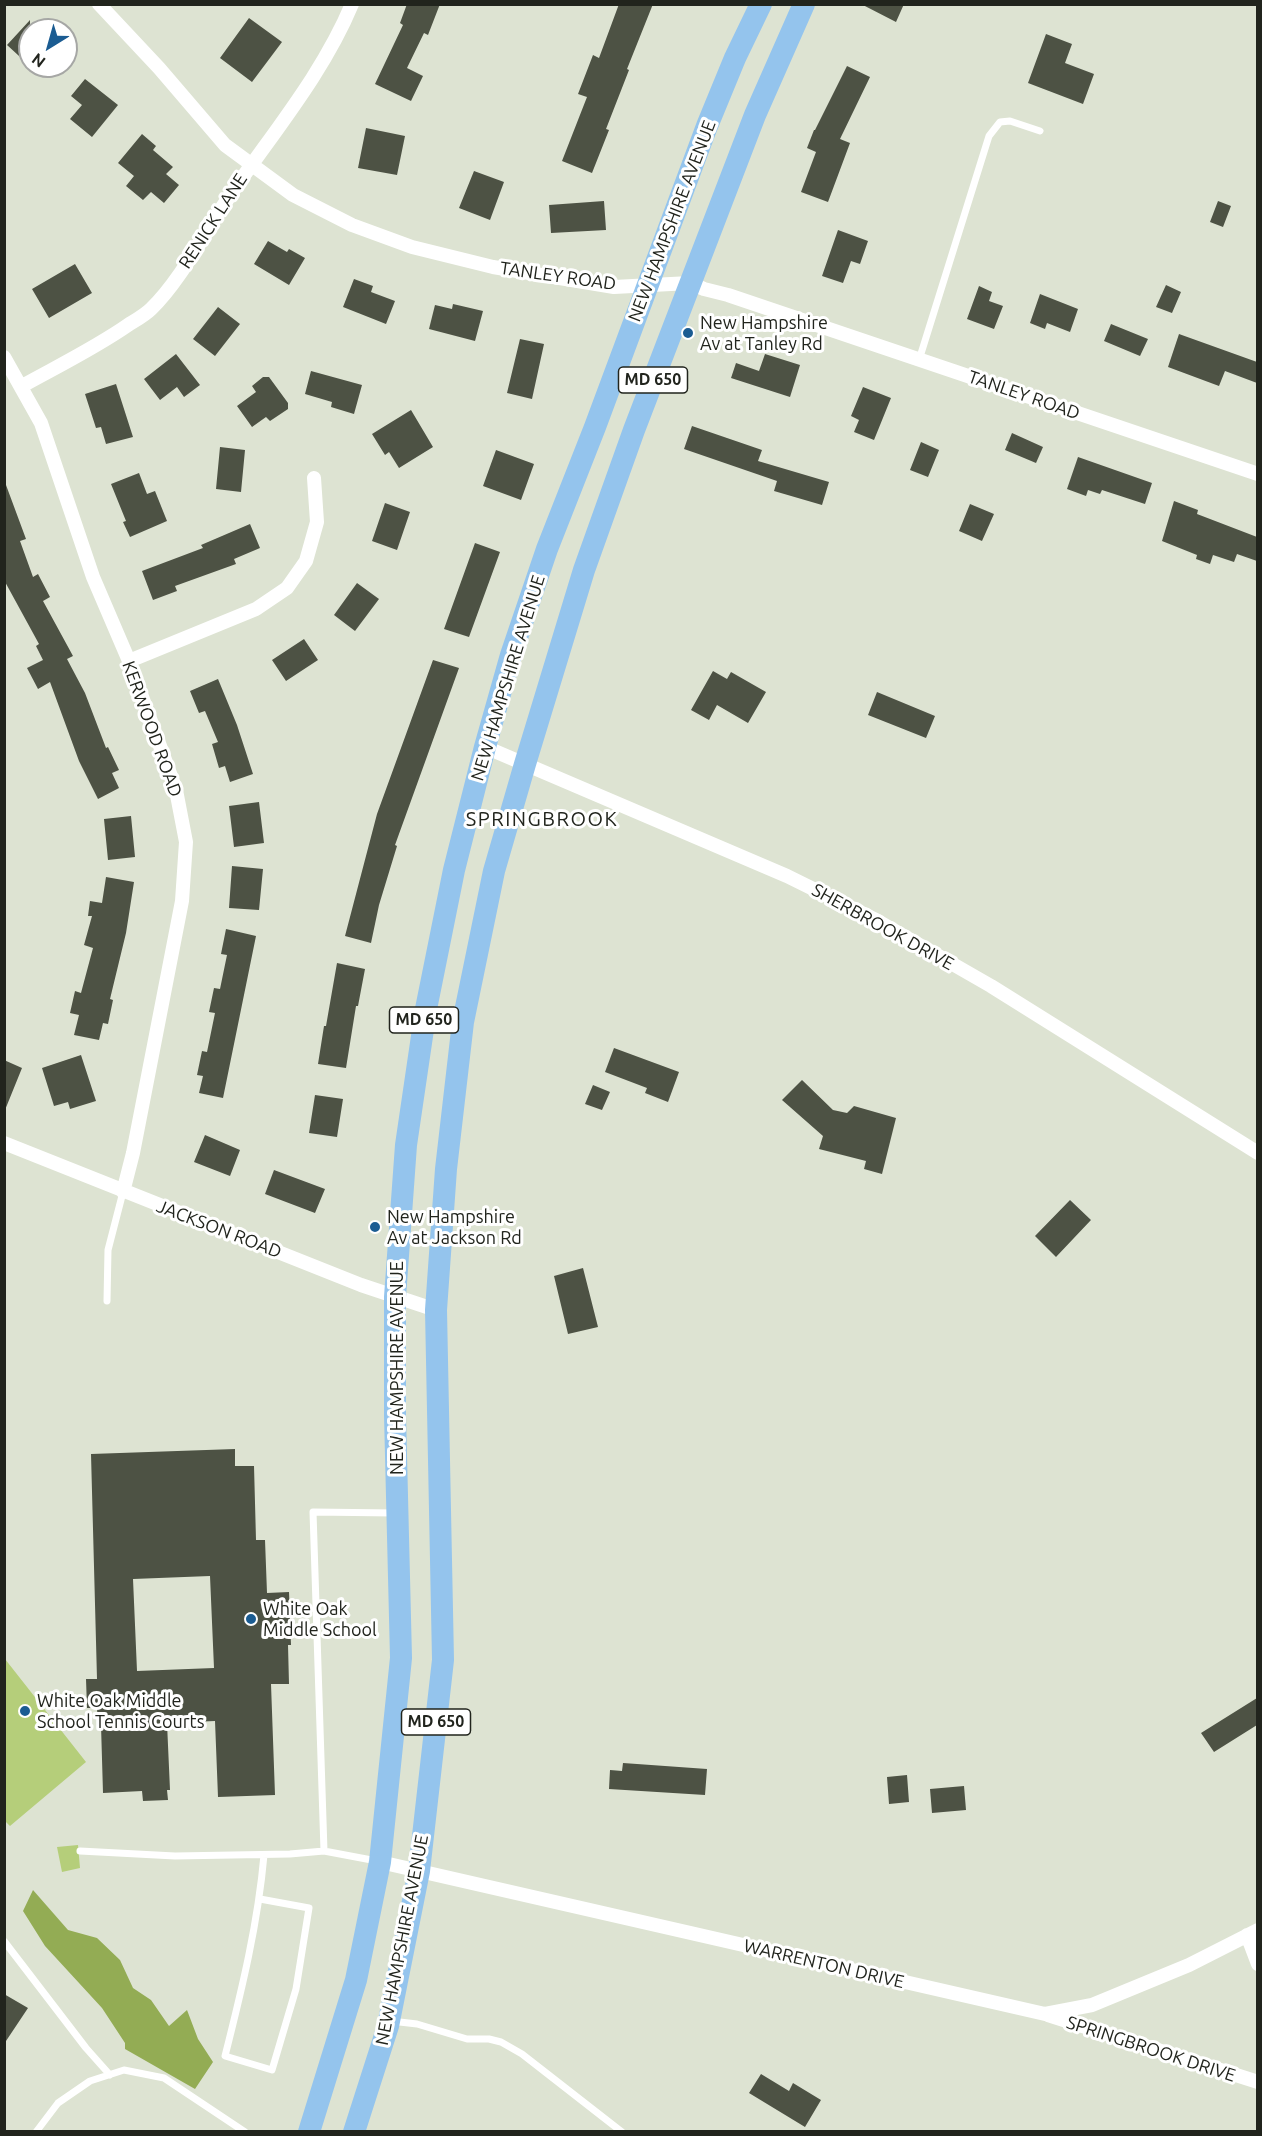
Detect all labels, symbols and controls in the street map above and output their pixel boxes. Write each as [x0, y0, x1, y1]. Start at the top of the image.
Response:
north arrow [18, 18, 78, 78]
text: N [28, 50, 49, 72]
street label: NEW HAMPSHIRE AVENUE [624, 117, 720, 325]
street label: RENICK LANE [174, 169, 252, 273]
street label: TANLEY ROAD [499, 257, 617, 295]
place label: New Hampshire Av at Tanley Rd [700, 312, 828, 354]
marker: New Hampshire Av at Tanley Rd [681, 326, 695, 340]
street label: TANLEY ROAD [965, 366, 1083, 424]
road number: MD 650 [618, 367, 688, 393]
street label: NEW HAMPSHIRE AVENUE [466, 573, 550, 783]
street label: KERWOOD ROAD [117, 658, 187, 800]
district label: SPRINGBROOK [466, 807, 618, 831]
street label: SHERBROOK DRIVE [808, 879, 958, 975]
road number: MD 650 [390, 1007, 458, 1033]
street label: JACKSON ROAD [153, 1195, 285, 1263]
place label: New Hampshire Av at Jackson Rd [387, 1206, 522, 1248]
marker: New Hampshire Av at Jackson Rd [368, 1220, 382, 1234]
street label: NEW HAMPSHIRE AVENUE [386, 1261, 408, 1475]
place label: White Oak Middle School [263, 1598, 377, 1640]
marker: White Oak Middle School [244, 1612, 258, 1626]
place label: White Oak Middle School Tennis Courts [37, 1690, 204, 1732]
marker: White Oak Middle School Tennis Courts [18, 1704, 32, 1718]
road number: MD 650 [402, 1709, 470, 1735]
street label: NEW HAMPSHIRE AVENUE [371, 1833, 433, 2047]
street label: WARRENTON DRIVE [742, 1935, 906, 1993]
street label: SPRINGBROOK DRIVE [1064, 2011, 1238, 2087]

